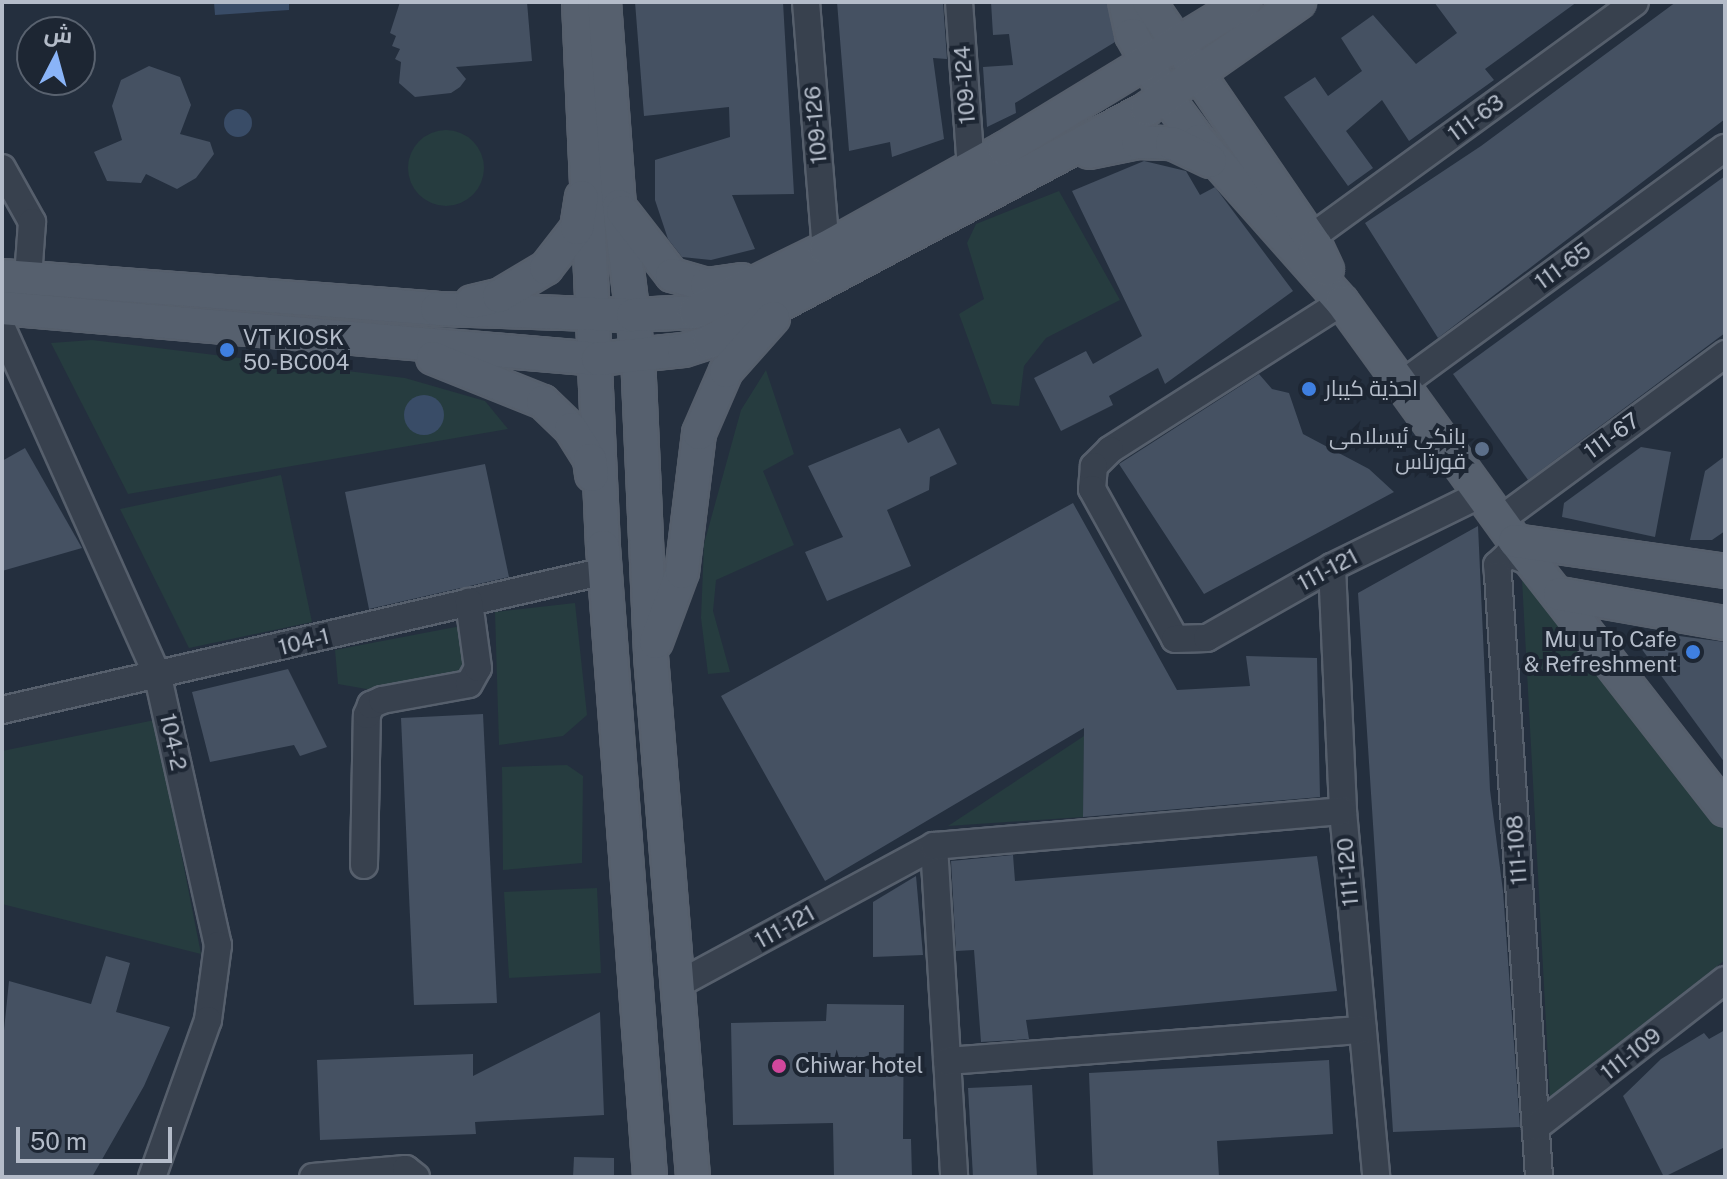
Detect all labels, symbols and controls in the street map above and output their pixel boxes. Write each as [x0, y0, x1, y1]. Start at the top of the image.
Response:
north arrow [16, 16, 96, 96]
text: ش [43, 20, 74, 49]
street label: 109-124 [949, 45, 981, 125]
street label: 109-126 [799, 85, 833, 165]
street label: 111-63 [1443, 89, 1509, 147]
street label: 111-65 [1530, 237, 1596, 295]
place label: VT KIOSK 50-BC004 [243, 324, 349, 376]
marker: VT KIOSK 50-BC004 [218, 341, 236, 359]
place label: احذية كيبار [1325, 376, 1418, 402]
marker: احذية كيبار [1300, 380, 1318, 398]
street label: 111-67 [1579, 407, 1645, 465]
place label: بانکی ئیسلامی قورتاس [1329, 423, 1466, 474]
marker: بانکی ئیسلامی قورتاس [1473, 440, 1491, 458]
street label: 111-121 [1293, 543, 1363, 597]
street label: 104-1 [276, 623, 332, 661]
place label: Mu u To Cafe & Refreshment [1524, 626, 1677, 678]
marker: Mu u To Cafe & Refreshment [1684, 643, 1702, 661]
street label: 104-2 [154, 711, 192, 773]
street label: 111-108 [1501, 814, 1533, 886]
street label: 111-120 [1332, 836, 1364, 908]
street label: 111-121 [750, 900, 820, 954]
street label: 111-109 [1595, 1022, 1667, 1086]
place label: Chiwar hotel [795, 1053, 923, 1079]
marker: Chiwar hotel [770, 1057, 788, 1075]
scale bar [20, 1111, 176, 1161]
text: 50 m [30, 1127, 87, 1155]

